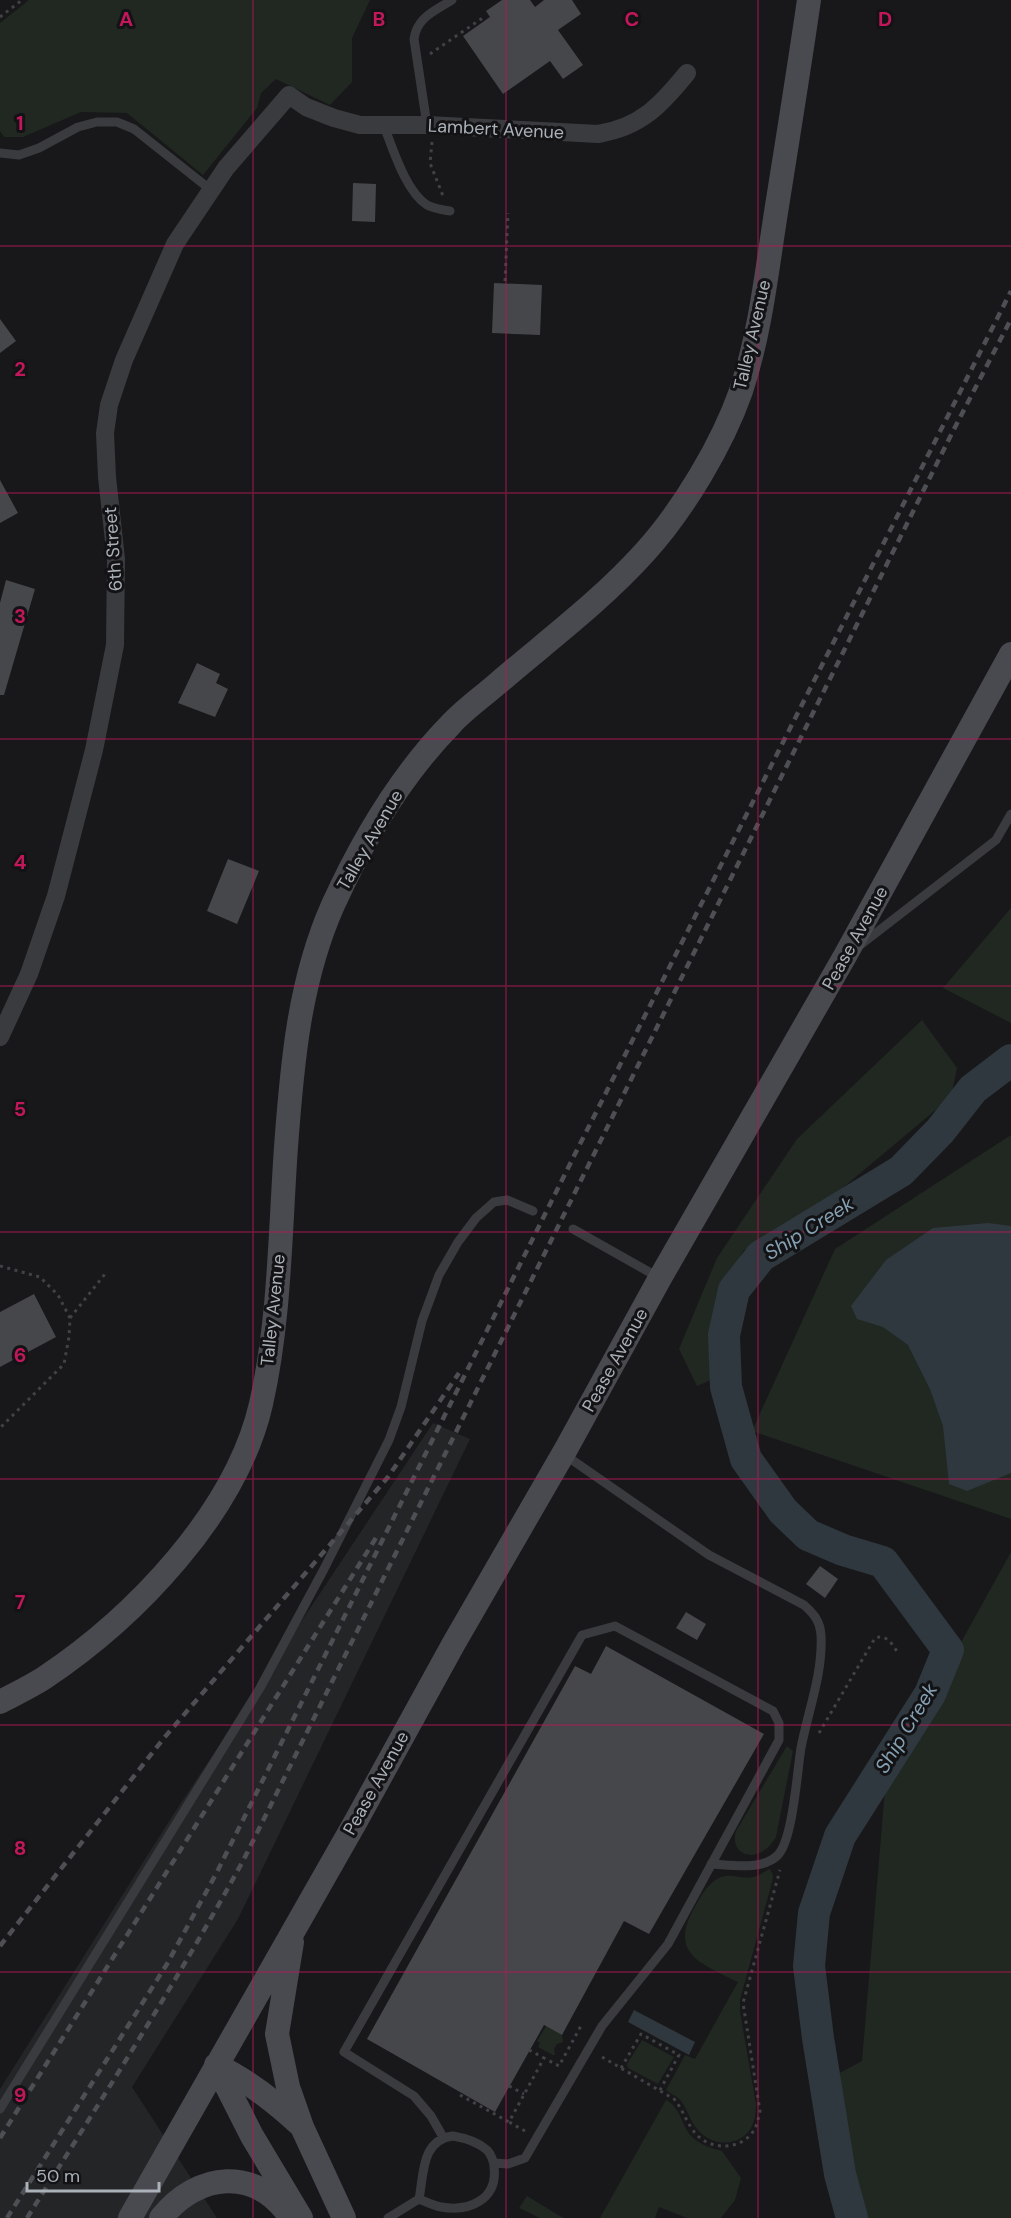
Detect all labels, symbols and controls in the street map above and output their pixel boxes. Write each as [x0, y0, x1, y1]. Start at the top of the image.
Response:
text: A [119, 6, 133, 32]
text: B [373, 6, 385, 32]
text: C [625, 6, 639, 32]
text: D [878, 6, 892, 32]
text: 1 [16, 110, 24, 136]
street label: Lambert Avenue [427, 113, 565, 145]
street label: Talley Avenue [728, 278, 776, 392]
text: 2 [14, 356, 26, 382]
street label: 6th Street [98, 506, 128, 592]
text: 3 [14, 603, 26, 629]
street label: Talley Avenue [332, 785, 408, 895]
text: 4 [14, 849, 27, 875]
street label: Pease Avenue [817, 882, 893, 994]
text: 5 [14, 1096, 26, 1122]
water label: Ship Creek [759, 1190, 859, 1266]
street label: Talley Avenue [255, 1253, 291, 1367]
street label: Pease Avenue [577, 1304, 653, 1416]
text: 6 [14, 1342, 26, 1368]
text: 7 [15, 1589, 26, 1615]
water label: Ship Creek [869, 1678, 943, 1778]
street label: Pease Avenue [338, 1727, 414, 1839]
text: 8 [14, 1835, 26, 1861]
text: 9 [14, 2082, 26, 2108]
scale bar [27, 2155, 159, 2193]
text: 50 m [36, 2164, 80, 2188]

